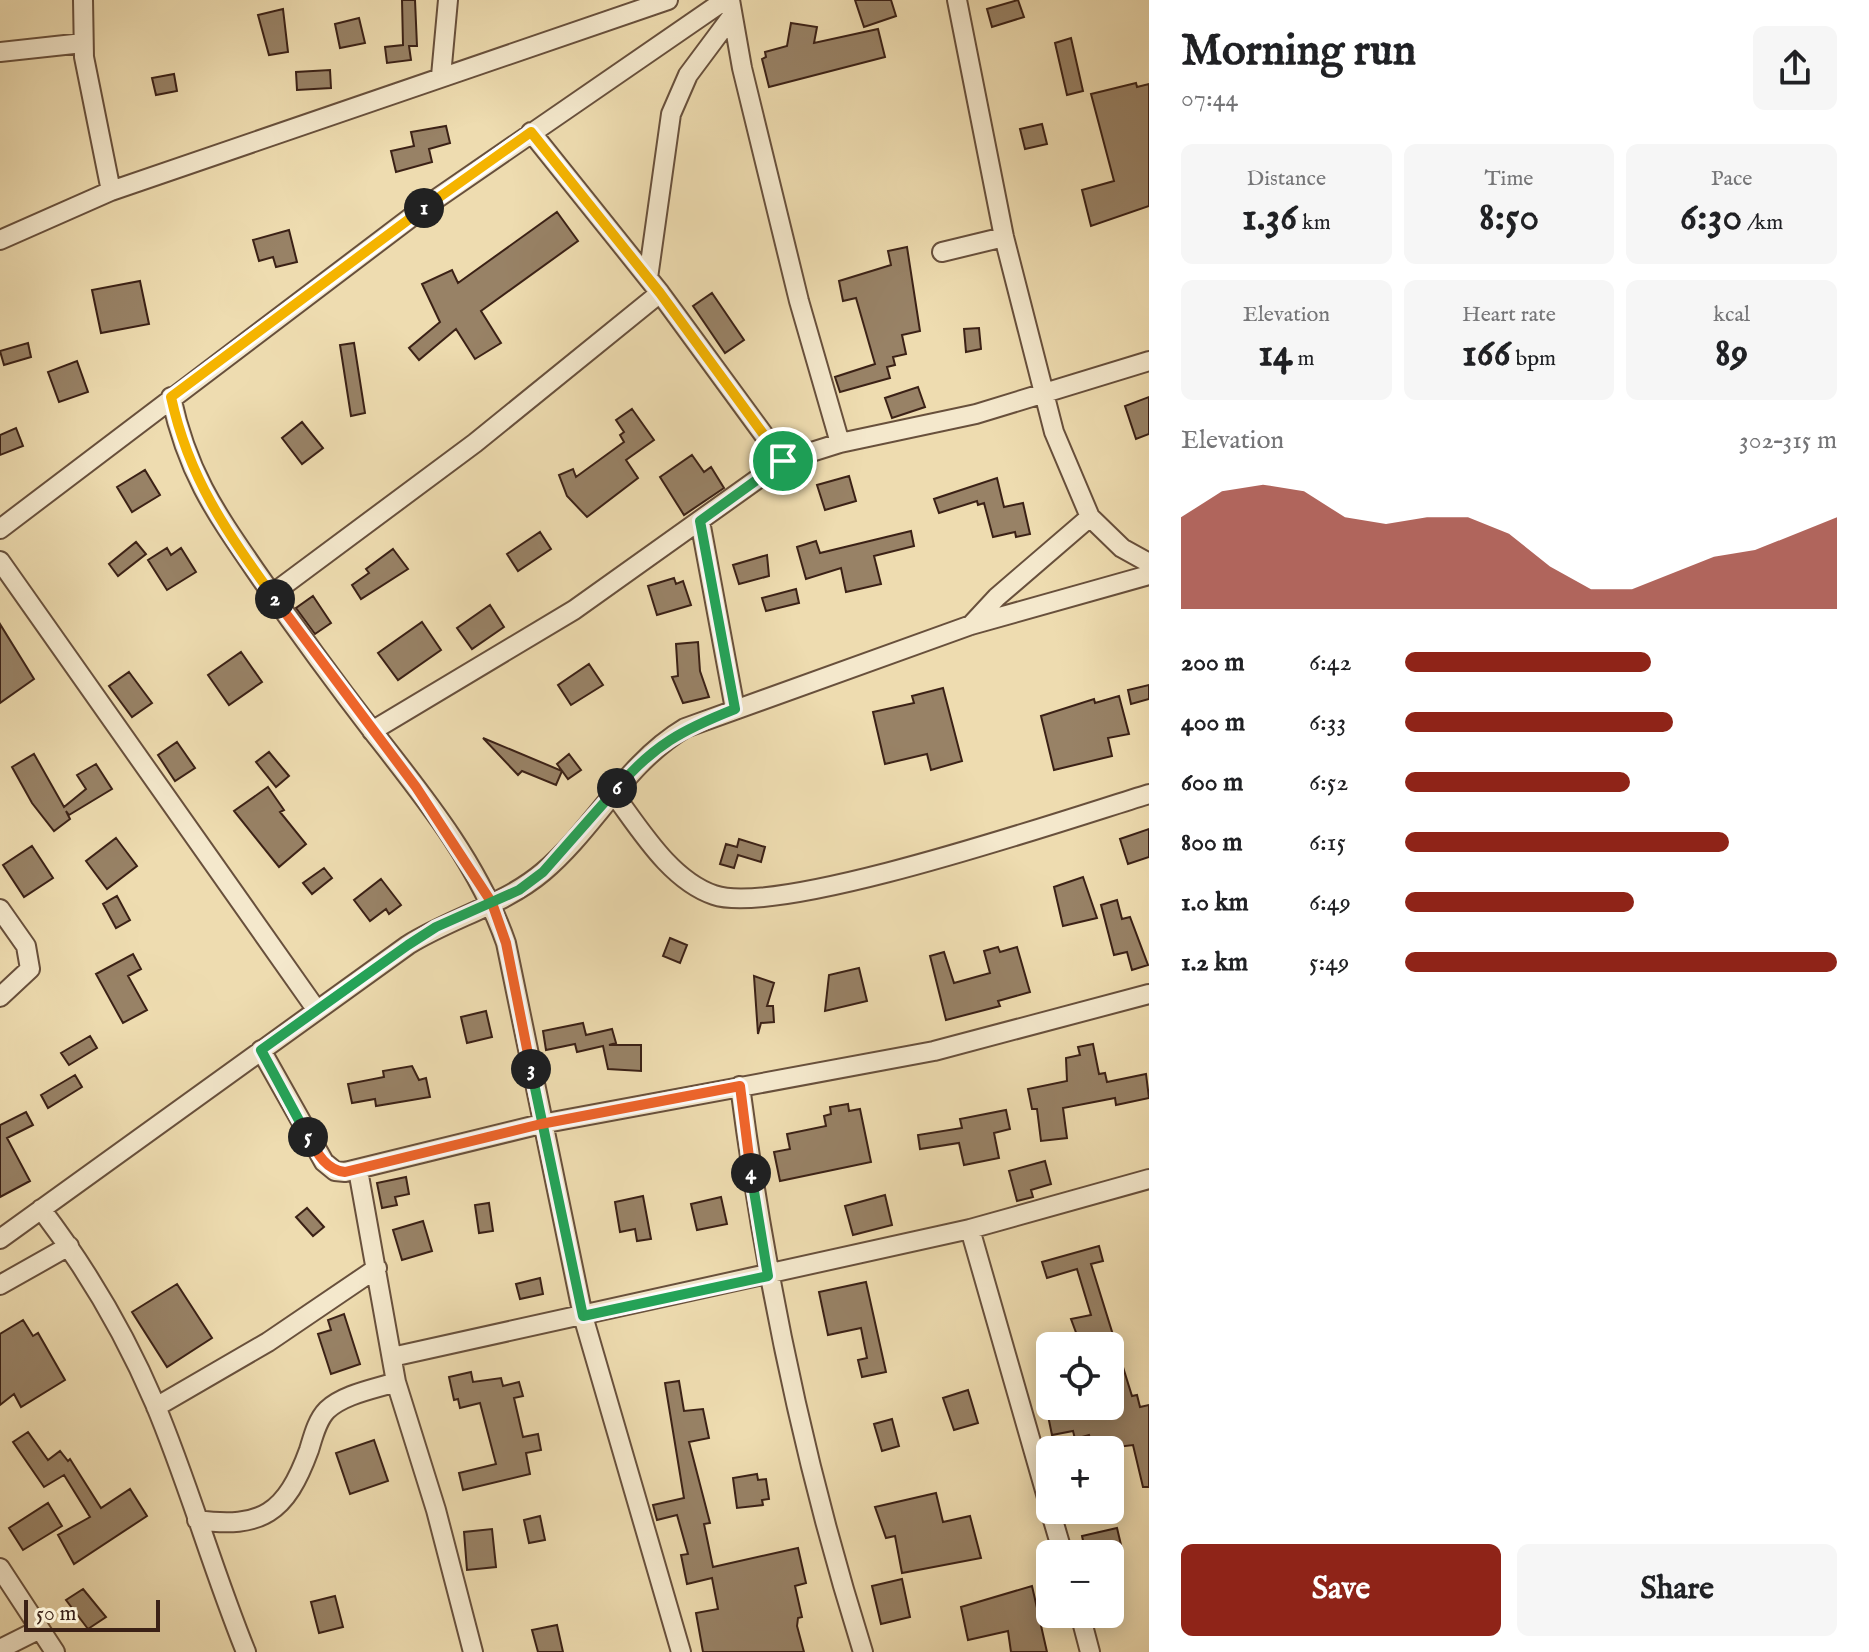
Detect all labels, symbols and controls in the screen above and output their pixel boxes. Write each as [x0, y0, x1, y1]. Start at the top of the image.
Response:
text: Morning run [1181, 24, 1416, 80]
button: share [1753, 26, 1837, 110]
text: 07:44 [1181, 82, 1238, 115]
text: Distance [1247, 165, 1326, 193]
text: Time [1485, 165, 1533, 193]
text: Pace [1711, 165, 1752, 193]
pin: 1 [404, 188, 444, 228]
text: 1.36 [1242, 193, 1297, 244]
text: 8:50 [1479, 193, 1539, 244]
text: 6:30 [1680, 193, 1742, 244]
text: 1 [420, 194, 428, 222]
text: km [1297, 209, 1331, 237]
text: /km [1742, 209, 1783, 237]
text: Elevation [1243, 301, 1330, 329]
text: Heart rate [1462, 301, 1556, 329]
text: kcal [1713, 301, 1750, 329]
text: 14 [1258, 329, 1293, 380]
text: 166 [1462, 329, 1511, 380]
text: 89 [1715, 329, 1748, 380]
text: m [1293, 345, 1314, 373]
text: bpm [1511, 345, 1556, 373]
text: Elevation [1181, 424, 1284, 457]
text: 302–315 m [1739, 424, 1837, 457]
pin [749, 427, 817, 495]
icon: arrive [761, 439, 805, 483]
pin: 2 [255, 579, 295, 619]
text: 2 [270, 585, 280, 613]
text: 200 m [1181, 646, 1245, 679]
text: 6:42 [1309, 646, 1352, 679]
text: 400 m [1181, 706, 1245, 739]
text: 6:33 [1309, 706, 1346, 739]
text: 600 m [1181, 766, 1243, 799]
text: 6:52 [1309, 766, 1348, 799]
pin: 6 [597, 768, 637, 808]
text: 6 [612, 774, 622, 802]
text: 800 m [1181, 826, 1243, 859]
text: 6:15 [1309, 826, 1346, 859]
text: 1.0 km [1181, 886, 1249, 919]
text: 6:49 [1309, 886, 1351, 919]
text: 1.2 km [1181, 946, 1248, 979]
text: 5:49 [1309, 946, 1349, 979]
pin: 3 [511, 1049, 551, 1089]
text: 3 [527, 1055, 535, 1083]
pin: 5 [288, 1117, 328, 1157]
text: 5 [304, 1123, 312, 1151]
pin: 4 [731, 1153, 771, 1193]
text: 4 [746, 1159, 756, 1187]
map controls [1036, 1332, 1124, 1628]
button: locate [1036, 1332, 1124, 1420]
button: + [1036, 1436, 1124, 1524]
button: − [1036, 1540, 1124, 1628]
button: Save [1181, 1544, 1501, 1636]
button: Share [1517, 1544, 1837, 1636]
scale bar [24, 1596, 160, 1632]
text: 50 m [36, 1600, 77, 1628]

